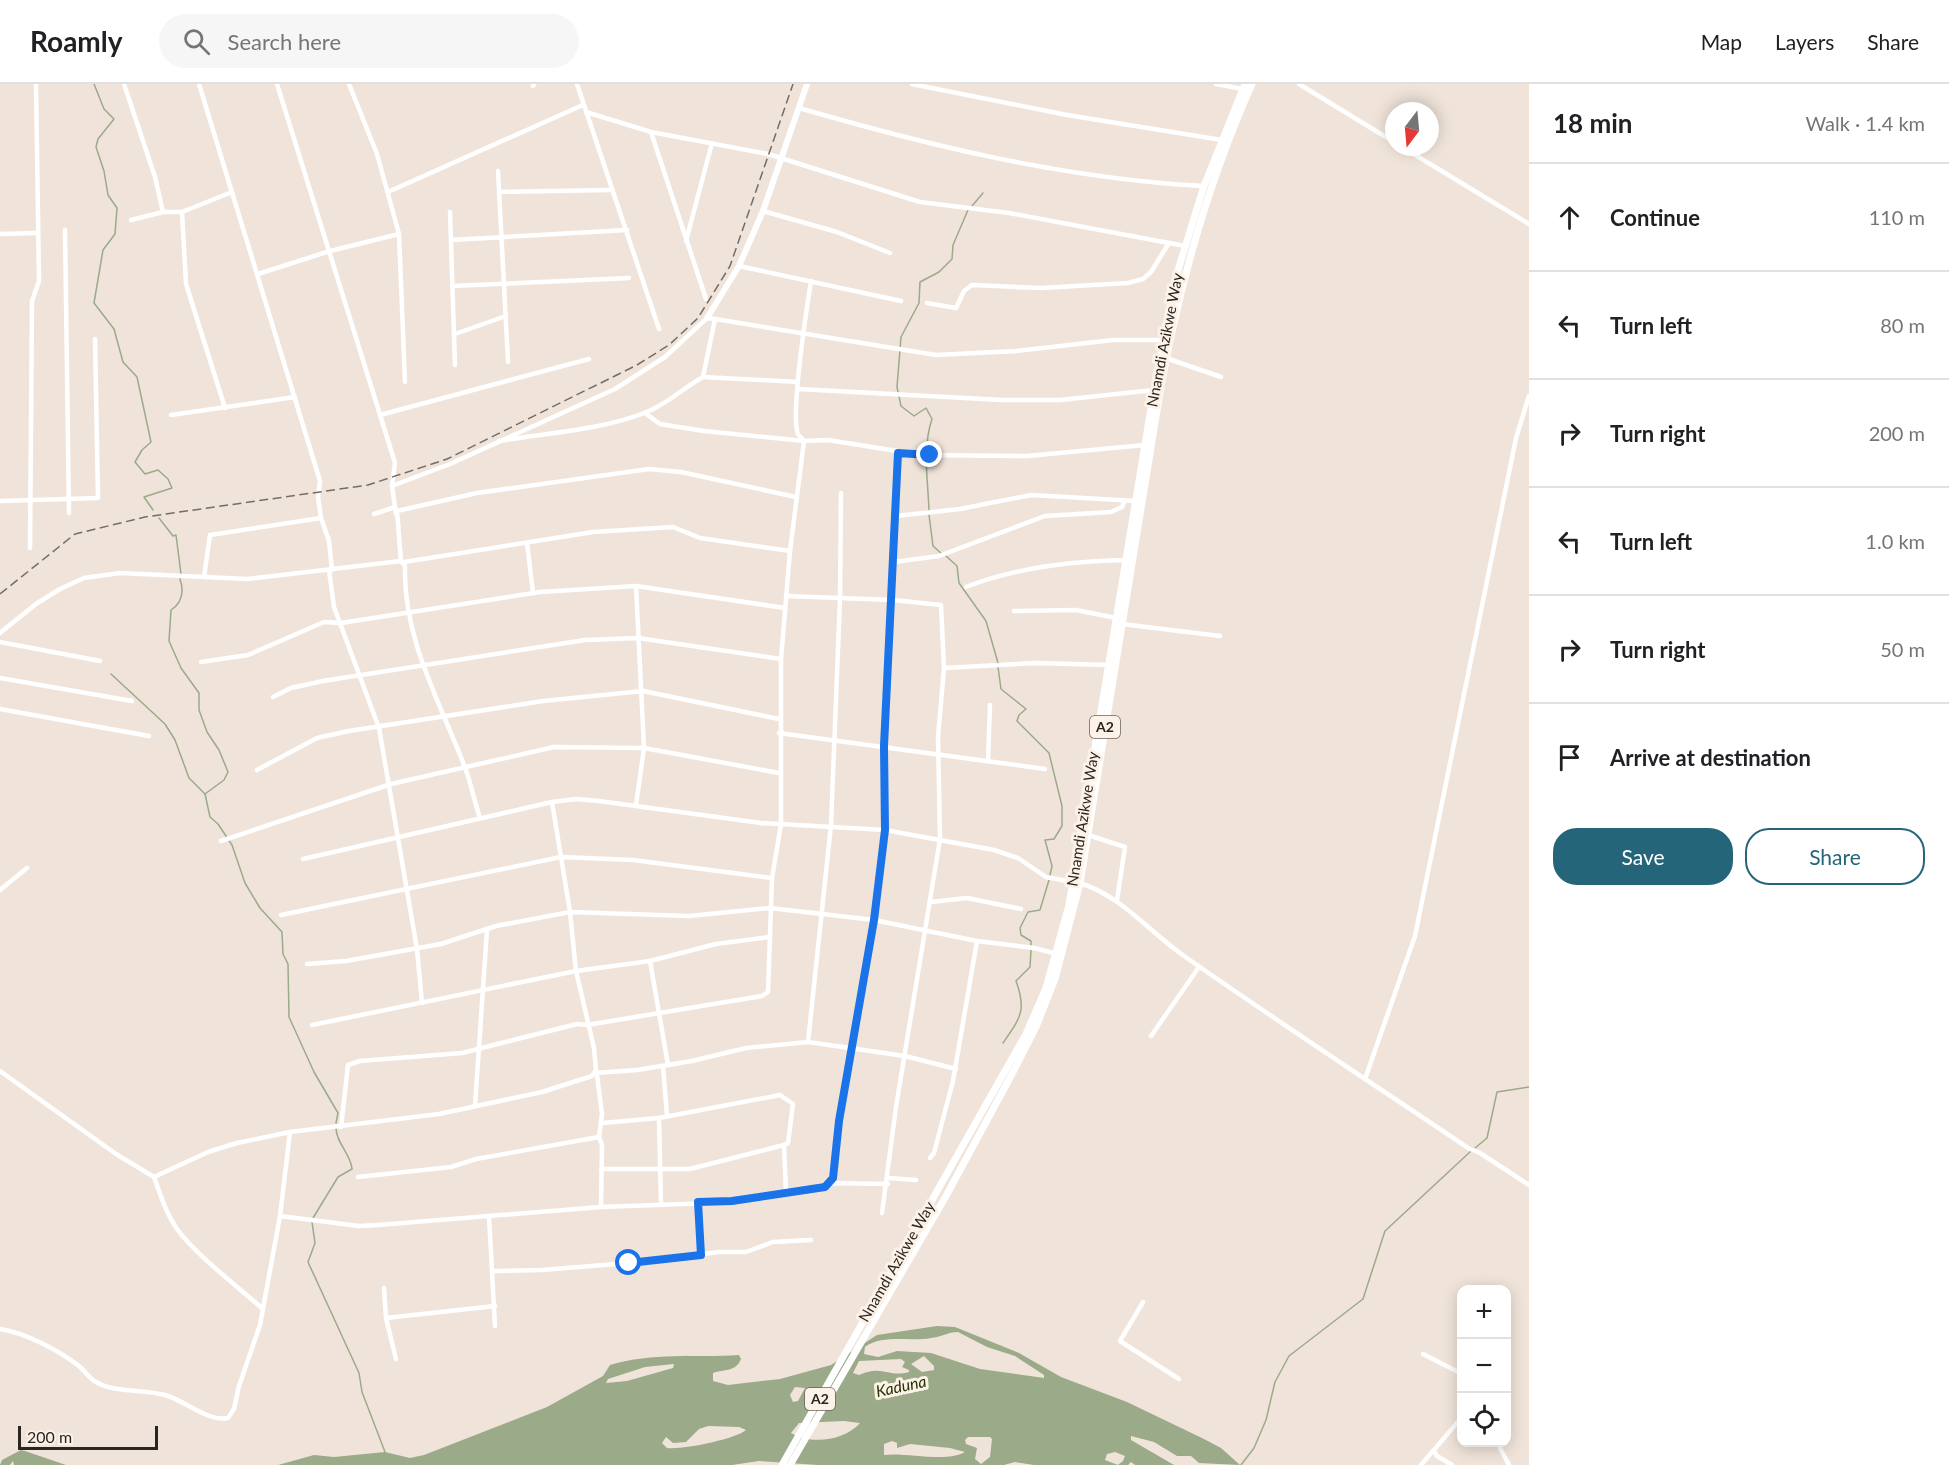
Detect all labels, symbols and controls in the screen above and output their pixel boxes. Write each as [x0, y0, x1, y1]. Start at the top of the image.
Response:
search box [159, 14, 579, 68]
text: Roamly [30, 24, 123, 58]
icon: search [180, 25, 213, 58]
text: Search here [228, 28, 341, 55]
text: Map [1701, 29, 1742, 54]
text: Layers [1775, 29, 1834, 54]
text: Share [1867, 29, 1919, 54]
north arrow [1385, 102, 1439, 156]
text: 18 min [1553, 107, 1633, 139]
text: Walk · 1.4 km [1806, 111, 1925, 135]
icon: ahead [1553, 201, 1586, 234]
text: Continue [1610, 204, 1700, 231]
text: 110 m [1869, 205, 1925, 229]
street label: Nnamdi Azikwe Way [1142, 271, 1186, 408]
icon: left [1553, 309, 1586, 342]
text: Turn left [1610, 312, 1692, 339]
text: 80 m [1880, 313, 1925, 337]
icon: right [1553, 417, 1586, 450]
text: Turn right [1610, 420, 1705, 447]
text: 200 m [1869, 421, 1925, 445]
route end [916, 441, 942, 467]
icon: left [1553, 525, 1586, 558]
text: Turn left [1610, 528, 1692, 555]
text: 1.0 km [1865, 529, 1925, 553]
icon: right [1553, 633, 1586, 666]
text: Turn right [1610, 636, 1705, 663]
text: 50 m [1880, 637, 1925, 661]
road number: A2 [1090, 716, 1120, 738]
icon: arrive [1553, 741, 1586, 774]
text: Arrive at destination [1610, 744, 1811, 771]
street label: Nnamdi Azikwe Way [1062, 750, 1102, 887]
button: Save [1553, 828, 1733, 885]
button: Share [1745, 828, 1925, 885]
street label: Nnamdi Azikwe Way [854, 1198, 938, 1325]
route start [615, 1249, 641, 1275]
map controls [1457, 1285, 1511, 1447]
button: + [1457, 1285, 1511, 1339]
button: − [1457, 1339, 1511, 1393]
water label: Kaduna [874, 1371, 928, 1400]
road number: A2 [805, 1388, 835, 1410]
button: locate [1457, 1393, 1511, 1447]
scale bar [18, 1423, 158, 1450]
text: 200 m [27, 1427, 72, 1446]

